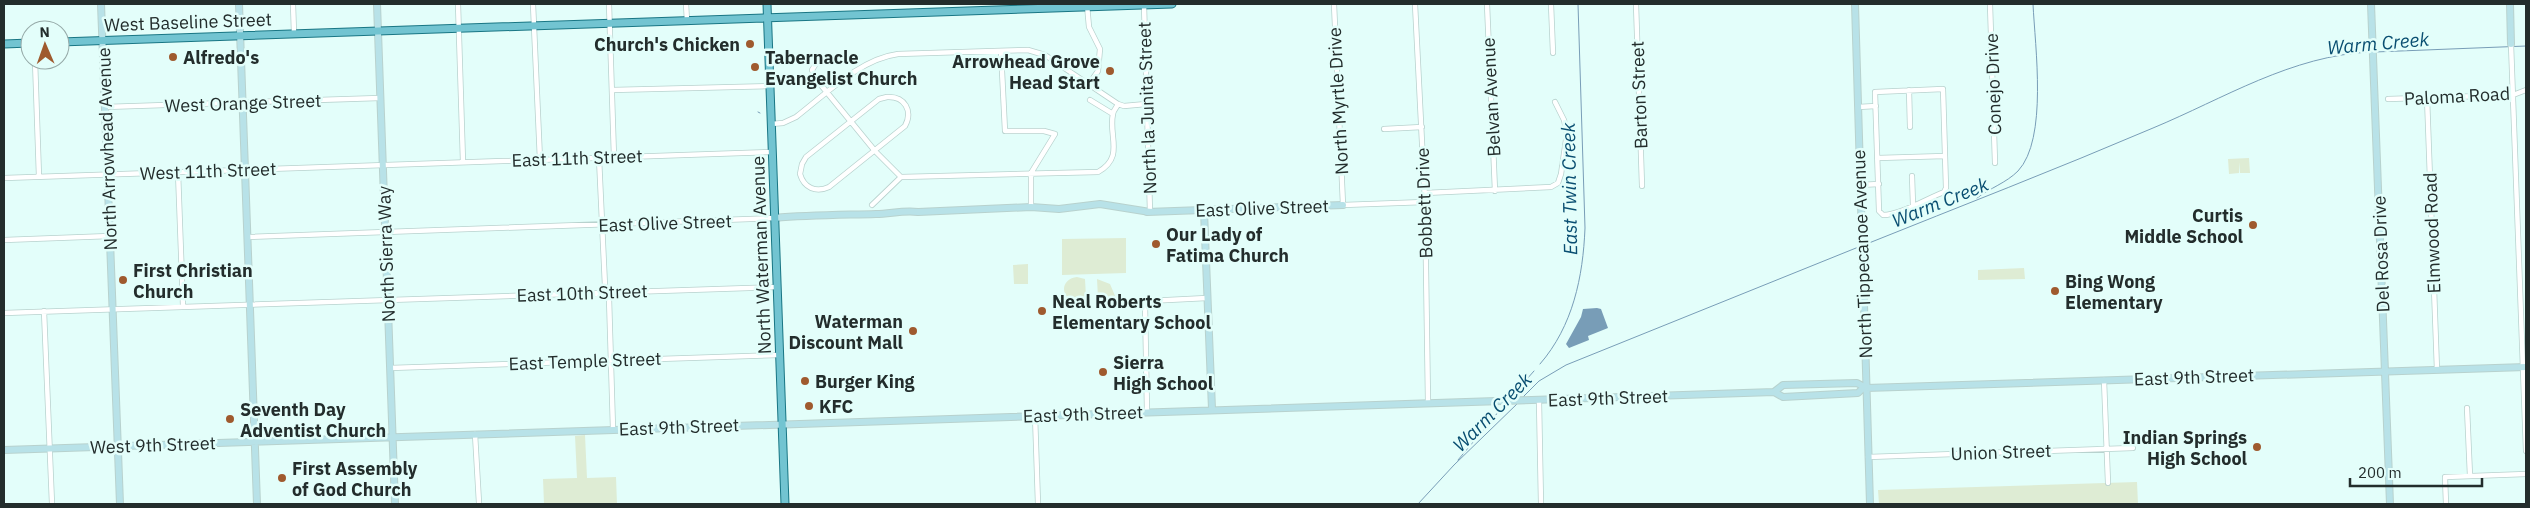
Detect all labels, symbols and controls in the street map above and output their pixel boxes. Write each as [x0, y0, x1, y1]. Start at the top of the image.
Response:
street label: West Baseline Street [104, 8, 272, 36]
north arrow [20, 20, 70, 70]
street label: North la Junita Street [1132, 21, 1162, 195]
text: N [39, 23, 50, 41]
water label: Warm Creek [2326, 26, 2431, 59]
street label: North Myrtle Drive [1323, 27, 1353, 175]
place label: Church's Chicken [594, 33, 740, 56]
street label: Conejo Drive [1980, 33, 2006, 135]
street label: Belvan Avenue [1476, 37, 1506, 157]
marker: Church's Chicken [744, 38, 756, 50]
street label: Barton Street [1626, 41, 1652, 149]
place label: Alfredo's [183, 46, 259, 69]
place label: Tabernacle Evangelist Church [765, 46, 917, 90]
street label: North Arrowhead Avenue [92, 47, 122, 251]
place label: Arrowhead Grove Head Start [952, 50, 1100, 94]
marker: Alfredo's [167, 51, 179, 63]
marker: Tabernacle Evangelist Church [749, 61, 761, 73]
marker: Arrowhead Grove Head Start [1104, 65, 1116, 77]
street label: Paloma Road [2403, 82, 2511, 110]
street label: West Orange Street [164, 89, 322, 117]
water label: East Twin Creek [1556, 121, 1582, 255]
street label: East 11th Street [511, 144, 643, 172]
street label: Bobbett Drive [1411, 147, 1437, 259]
street label: North Tippecanoe Avenue [1847, 149, 1877, 359]
street label: North Waterman Avenue [746, 155, 776, 355]
street label: West 11th Street [139, 157, 277, 185]
water label: Warm Creek [1888, 171, 1993, 232]
street label: Elmwood Road [2418, 172, 2446, 294]
street label: North Sierra Way [372, 185, 400, 323]
street label: East Olive Street [1195, 194, 1329, 222]
street label: Del Rosa Drive [2367, 195, 2395, 313]
place label: Curtis Middle School [2124, 204, 2244, 248]
street label: East Olive Street [598, 209, 732, 237]
marker: Curtis Middle School [2247, 219, 2259, 231]
place label: Our Lady of Fatima Church [1166, 223, 1289, 267]
marker: Our Lady of Fatima Church [1150, 238, 1162, 250]
place label: First Christian Church [133, 259, 253, 303]
place label: Bing Wong Elementary [2065, 270, 2163, 314]
marker: First Christian Church [117, 274, 129, 286]
street label: East 10th Street [516, 279, 648, 307]
marker: Bing Wong Elementary [2049, 285, 2061, 297]
place label: Neal Roberts Elementary School [1052, 290, 1211, 334]
marker: Neal Roberts Elementary School [1036, 305, 1048, 317]
place label: Waterman Discount Mall [789, 310, 904, 354]
marker: Waterman Discount Mall [907, 325, 919, 337]
street label: East Temple Street [508, 347, 662, 375]
place label: Sierra High School [1113, 351, 1214, 395]
street label: East 9th Street [2133, 363, 2255, 391]
marker: Sierra High School [1097, 366, 1109, 378]
water label: Warm Creek [1447, 367, 1537, 457]
place label: Burger King [815, 370, 915, 393]
marker: Burger King [799, 375, 811, 387]
street label: East 9th Street [1547, 384, 1669, 412]
place label: KFC [819, 395, 854, 418]
place label: Seventh Day Adventist Church [240, 398, 386, 442]
marker: KFC [803, 400, 815, 412]
street label: East 9th Street [1022, 400, 1144, 428]
marker: Seventh Day Adventist Church [224, 413, 236, 425]
street label: East 9th Street [618, 413, 740, 441]
place label: Indian Springs High School [2123, 426, 2248, 470]
street label: West 9th Street [90, 431, 216, 459]
street label: Union Street [1950, 439, 2052, 465]
marker: Indian Springs High School [2251, 441, 2263, 453]
scale bar [2350, 456, 2482, 488]
place label: First Assembly of God Church [292, 457, 418, 501]
text: 200 m [2358, 463, 2402, 482]
marker: First Assembly of God Church [276, 472, 288, 484]

